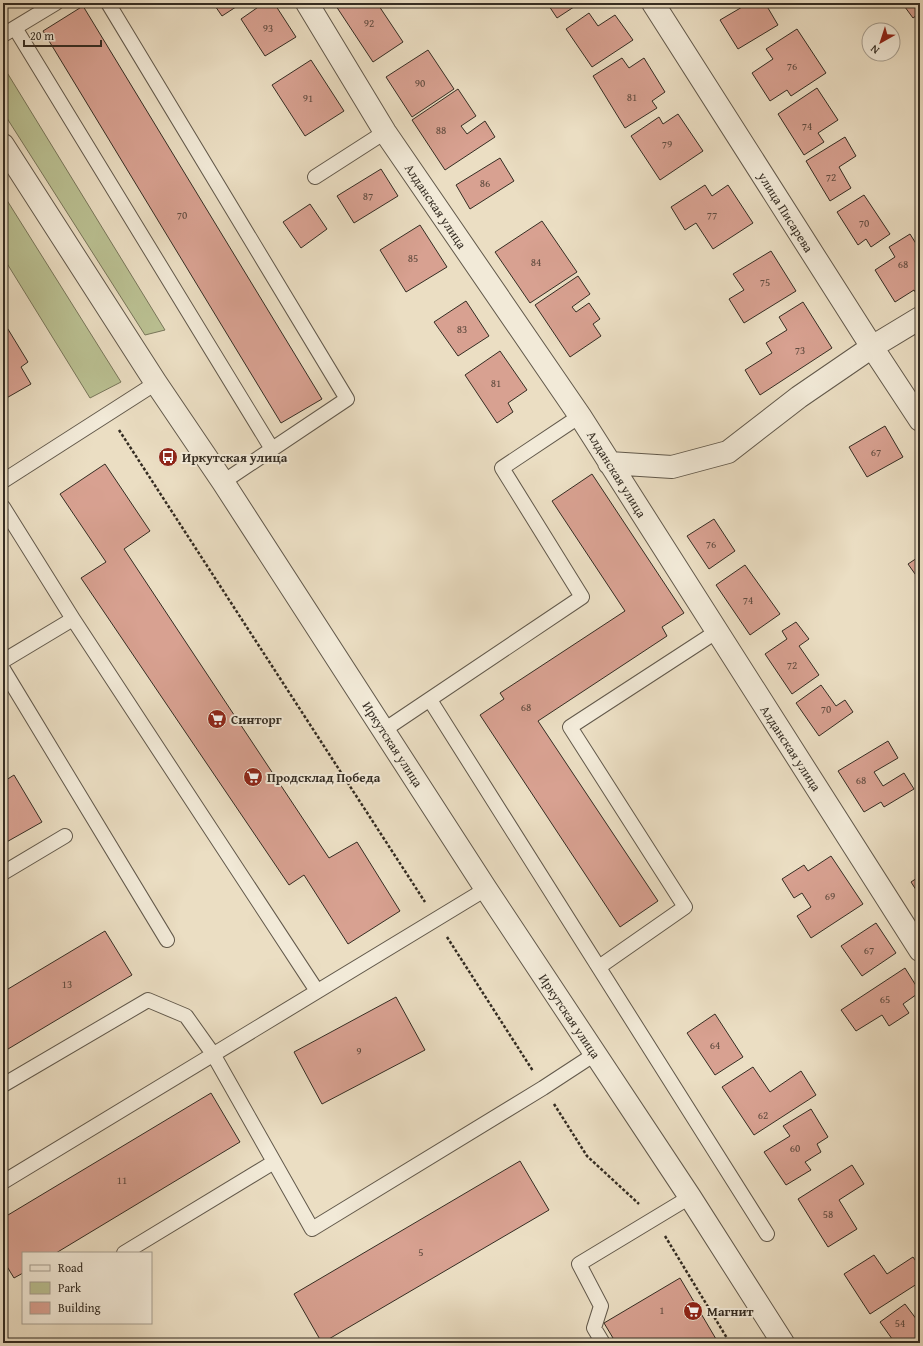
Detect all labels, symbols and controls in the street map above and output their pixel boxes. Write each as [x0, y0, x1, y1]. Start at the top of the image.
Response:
house number: 92 [364, 15, 374, 31]
house number: 93 [263, 20, 273, 36]
scale bar [24, 22, 101, 48]
north arrow [861, 22, 901, 62]
text: 20 m [30, 27, 54, 44]
text: N [866, 41, 883, 58]
house number: 76 [787, 58, 797, 74]
house number: 90 [415, 75, 425, 91]
house number: 81 [627, 89, 637, 105]
house number: 91 [303, 90, 313, 106]
house number: 74 [802, 118, 812, 134]
house number: 88 [436, 122, 446, 138]
house number: 79 [662, 136, 672, 152]
street label: Алданская улица [400, 160, 472, 253]
street label: улица Писарева [753, 168, 818, 257]
house number: 72 [826, 169, 836, 185]
house number: 86 [480, 175, 490, 191]
house number: 87 [363, 188, 373, 204]
house number: 70 [177, 207, 187, 223]
house number: 77 [707, 207, 717, 223]
house number: 70 [859, 215, 869, 231]
house number: 85 [408, 250, 418, 266]
house number: 84 [531, 254, 541, 270]
house number: 68 [898, 256, 908, 272]
house number: 75 [760, 274, 770, 290]
house number: 83 [457, 321, 467, 337]
house number: 73 [795, 342, 805, 358]
house number: 81 [491, 375, 501, 391]
street label: Алданская улица [582, 427, 651, 522]
house number: 67 [871, 444, 881, 460]
bus stop icon: Иркутская улица [157, 446, 179, 468]
place label: Иркутская улица [182, 448, 288, 467]
house number: 76 [706, 536, 716, 552]
house number: 74 [743, 592, 753, 608]
house number: 72 [787, 657, 797, 673]
street label: Иркутская улица [358, 698, 428, 792]
house number: 68 [521, 699, 531, 715]
house number: 70 [821, 701, 831, 717]
street label: Алданская улица [756, 702, 826, 796]
supermarket icon: Синторг [206, 708, 228, 730]
place label: Синторг [231, 710, 282, 729]
supermarket icon: Продсклад Победа [242, 766, 264, 788]
place label: Продсклад Победа [267, 768, 381, 787]
house number: 68 [856, 772, 866, 788]
house number: 69 [825, 888, 835, 904]
house number: 67 [864, 942, 874, 958]
street label: Иркутская улица [534, 970, 606, 1063]
house number: 13 [62, 976, 72, 992]
house number: 65 [880, 991, 890, 1007]
house number: 64 [710, 1037, 720, 1053]
house number: 9 [356, 1043, 362, 1059]
house number: 62 [758, 1107, 768, 1123]
house number: 60 [790, 1140, 800, 1156]
house number: 11 [117, 1172, 127, 1188]
house number: 58 [823, 1206, 833, 1222]
house number: 5 [418, 1244, 424, 1260]
legend [22, 1252, 152, 1324]
text: Road [58, 1259, 84, 1276]
text: Park [58, 1279, 82, 1296]
text: Building [58, 1299, 101, 1316]
supermarket icon: Магнит [682, 1300, 704, 1322]
house number: 1 [659, 1302, 665, 1318]
place label: Магнит [707, 1302, 754, 1321]
house number: 54 [895, 1315, 905, 1331]

